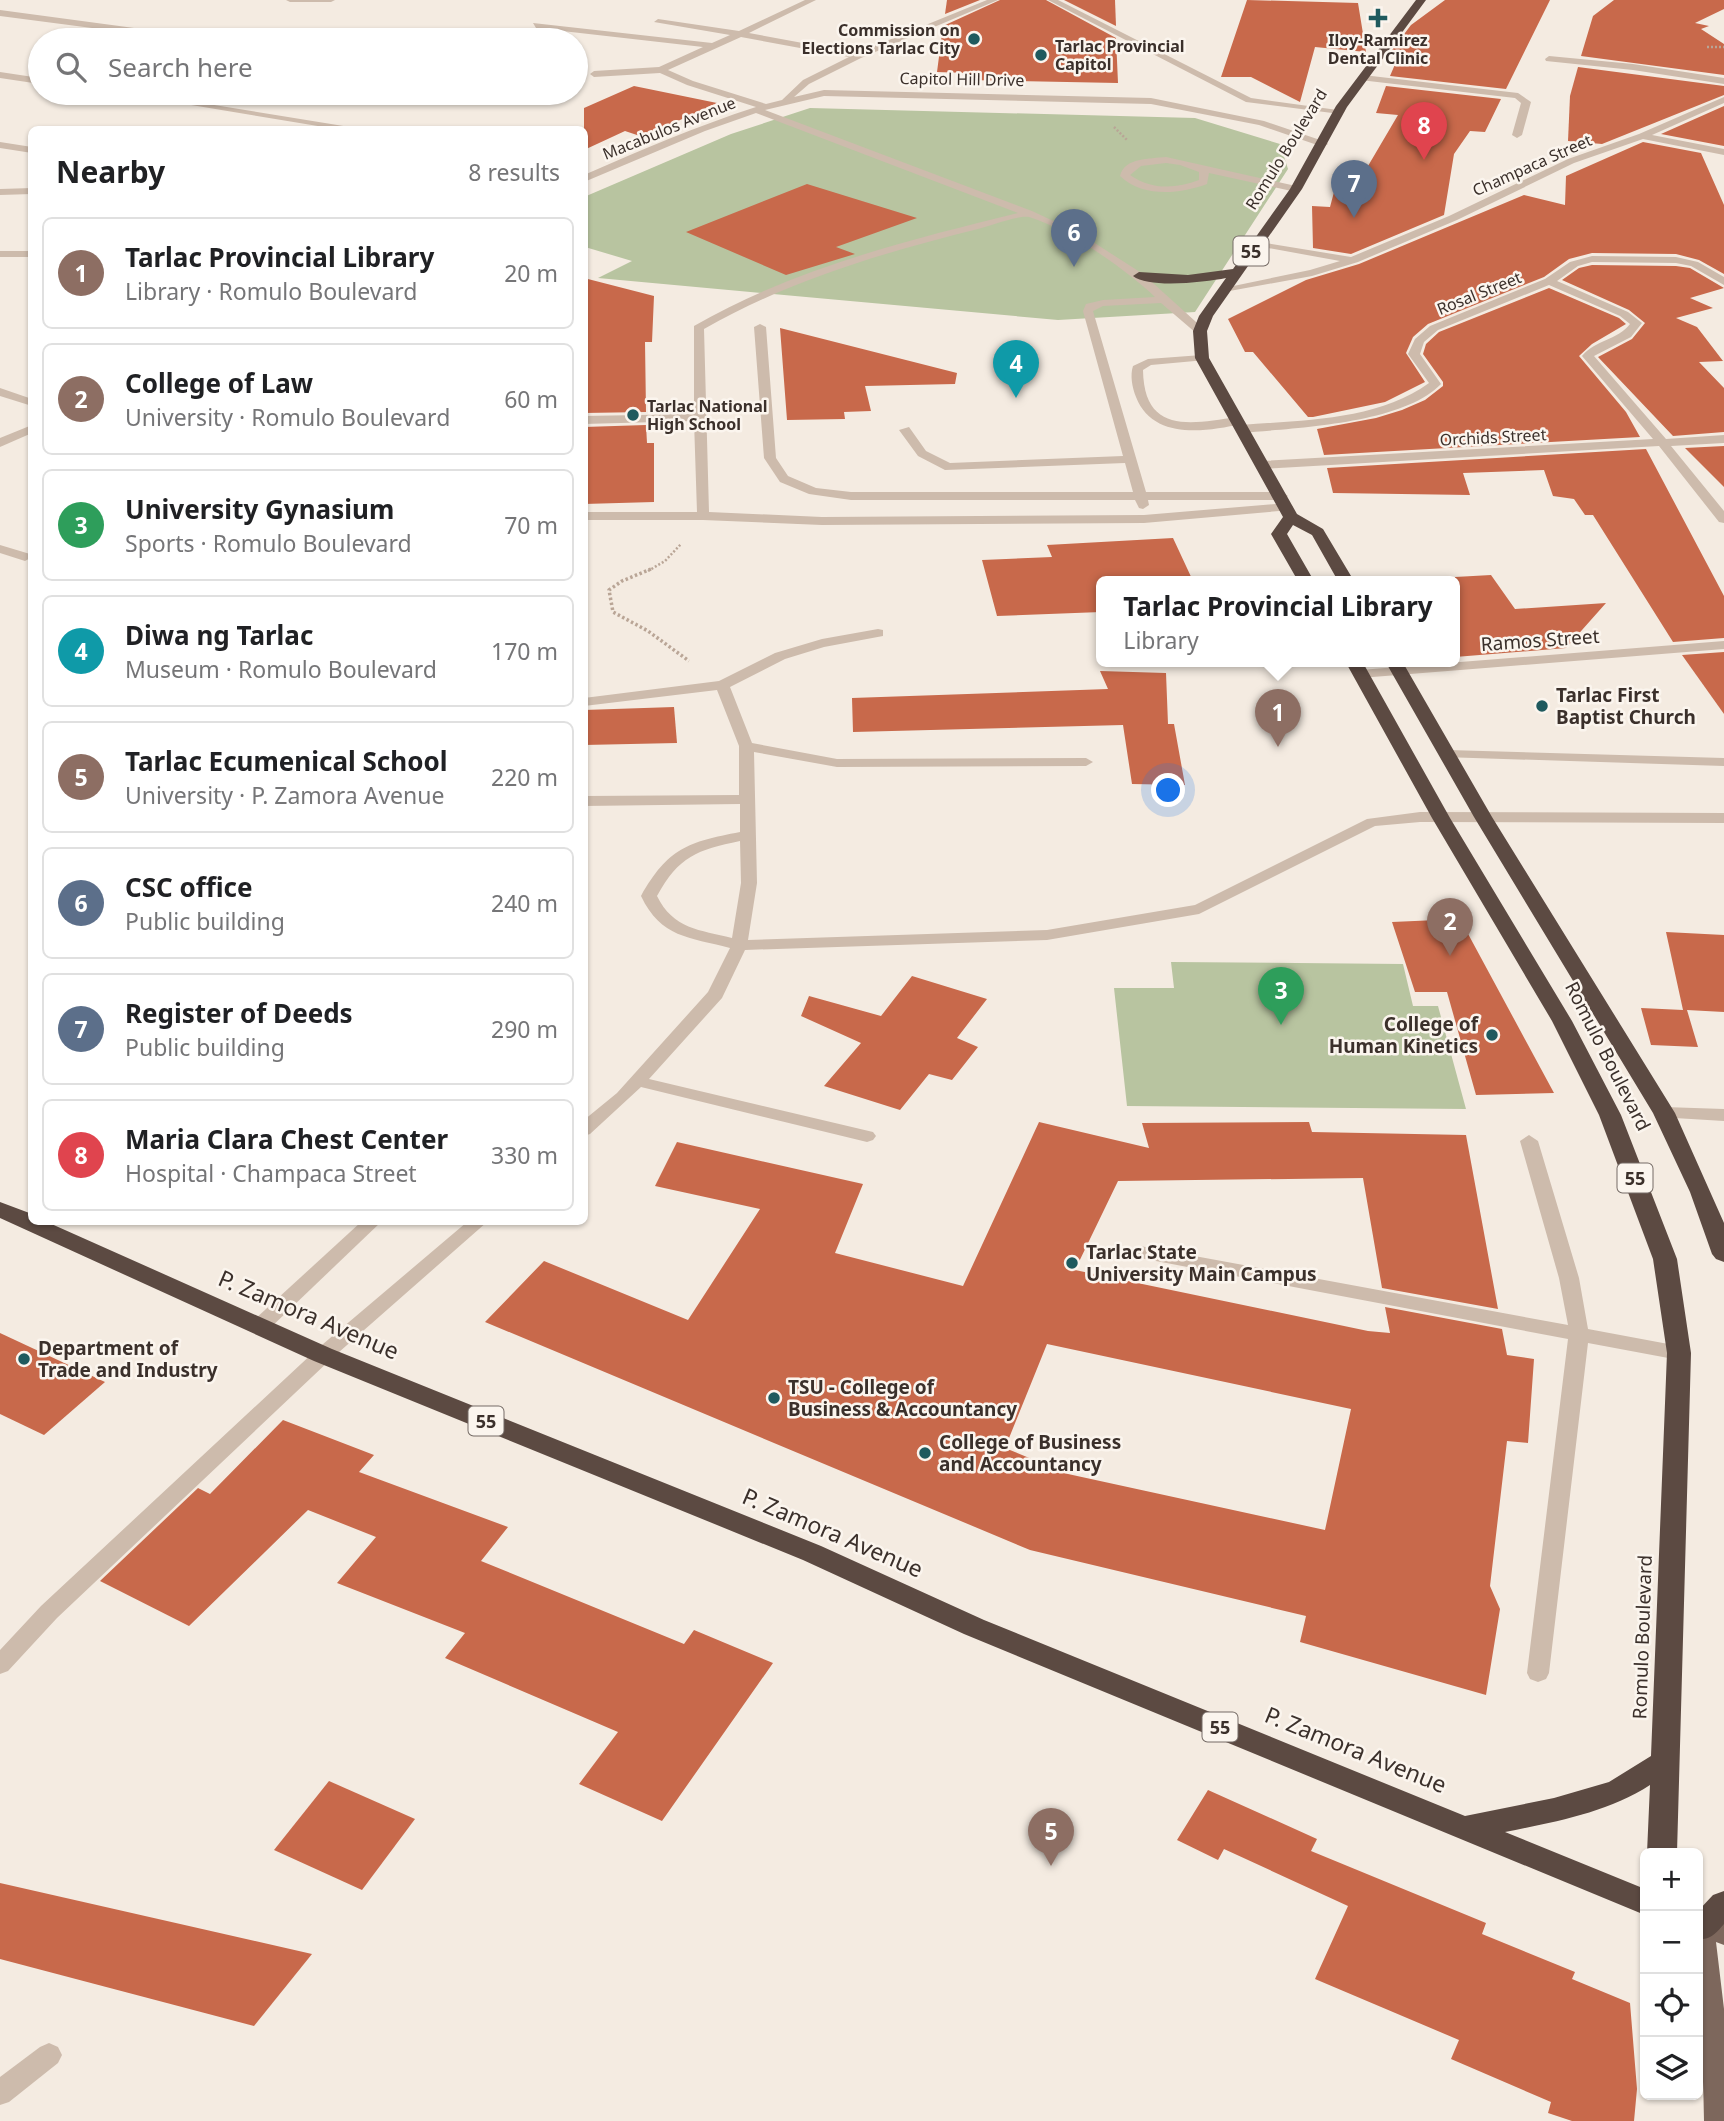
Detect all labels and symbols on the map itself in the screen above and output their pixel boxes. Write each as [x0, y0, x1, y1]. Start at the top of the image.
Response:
marker: Iloy-Ramirez Dental Clinic [1368, 8, 1388, 28]
place label: Commission on Elections Tarlac City [802, 19, 961, 59]
place label: Iloy-Ramirez Dental Clinic [1328, 29, 1428, 69]
marker: Commission on Elections Tarlac City [966, 31, 982, 47]
place label: Tarlac Provincial Capitol [1055, 35, 1185, 75]
marker: Tarlac Provincial Capitol [1033, 47, 1049, 63]
street label: Capitol Hill Drive [899, 67, 1025, 91]
street label: Romulo Boulevard [1240, 84, 1332, 214]
street label: Macabulos Avenue [599, 91, 739, 165]
pin: 8 [1401, 102, 1447, 160]
street label: Champaca Street [1469, 129, 1595, 201]
pin: 7 [1331, 160, 1377, 218]
pin: 6 [1051, 209, 1097, 267]
road number: 55 [1234, 236, 1268, 265]
street label: Rosal Street [1434, 266, 1525, 320]
pin: 4 [993, 340, 1039, 398]
place label: Tarlac National High School [647, 395, 768, 435]
marker: Tarlac National High School [625, 407, 641, 423]
street label: Orchids Street [1439, 423, 1547, 451]
street label: Ramos Street [1480, 623, 1600, 657]
place label: Tarlac First Baptist Church [1556, 682, 1696, 730]
pin: 1 [1255, 689, 1301, 747]
marker: Tarlac First Baptist Church [1534, 698, 1550, 714]
your location [1151, 773, 1185, 807]
pin: 2 [1427, 898, 1473, 956]
pin: 3 [1258, 967, 1304, 1025]
street label: Romulo Boulevard [1559, 977, 1657, 1135]
place label: College of Human Kinetics [1329, 1011, 1480, 1059]
marker: College of Human Kinetics [1484, 1027, 1500, 1043]
road number: 55 [1618, 1163, 1652, 1192]
place label: Tarlac State University Main Campus [1086, 1239, 1317, 1287]
marker: Tarlac State University Main Campus [1064, 1255, 1080, 1271]
street label: P. Zamora Avenue [214, 1262, 404, 1366]
place label: Department of Trade and Industry [38, 1335, 218, 1383]
marker: Department of Trade and Industry [16, 1351, 32, 1367]
place label: TSU - College of Business & Accountancy [788, 1374, 1017, 1422]
marker: TSU - College of Business & Accountancy [766, 1390, 782, 1406]
road number: 55 [468, 1406, 504, 1436]
place label: College of Business and Accountancy [939, 1429, 1121, 1477]
marker: College of Business and Accountancy [917, 1445, 933, 1461]
street label: P. Zamora Avenue [738, 1480, 928, 1584]
street label: Romulo Boulevard [1626, 1554, 1658, 1720]
street label: P. Zamora Avenue [1260, 1698, 1452, 1800]
road number: 55 [1202, 1712, 1238, 1742]
pin: 5 [1028, 1808, 1074, 1866]

